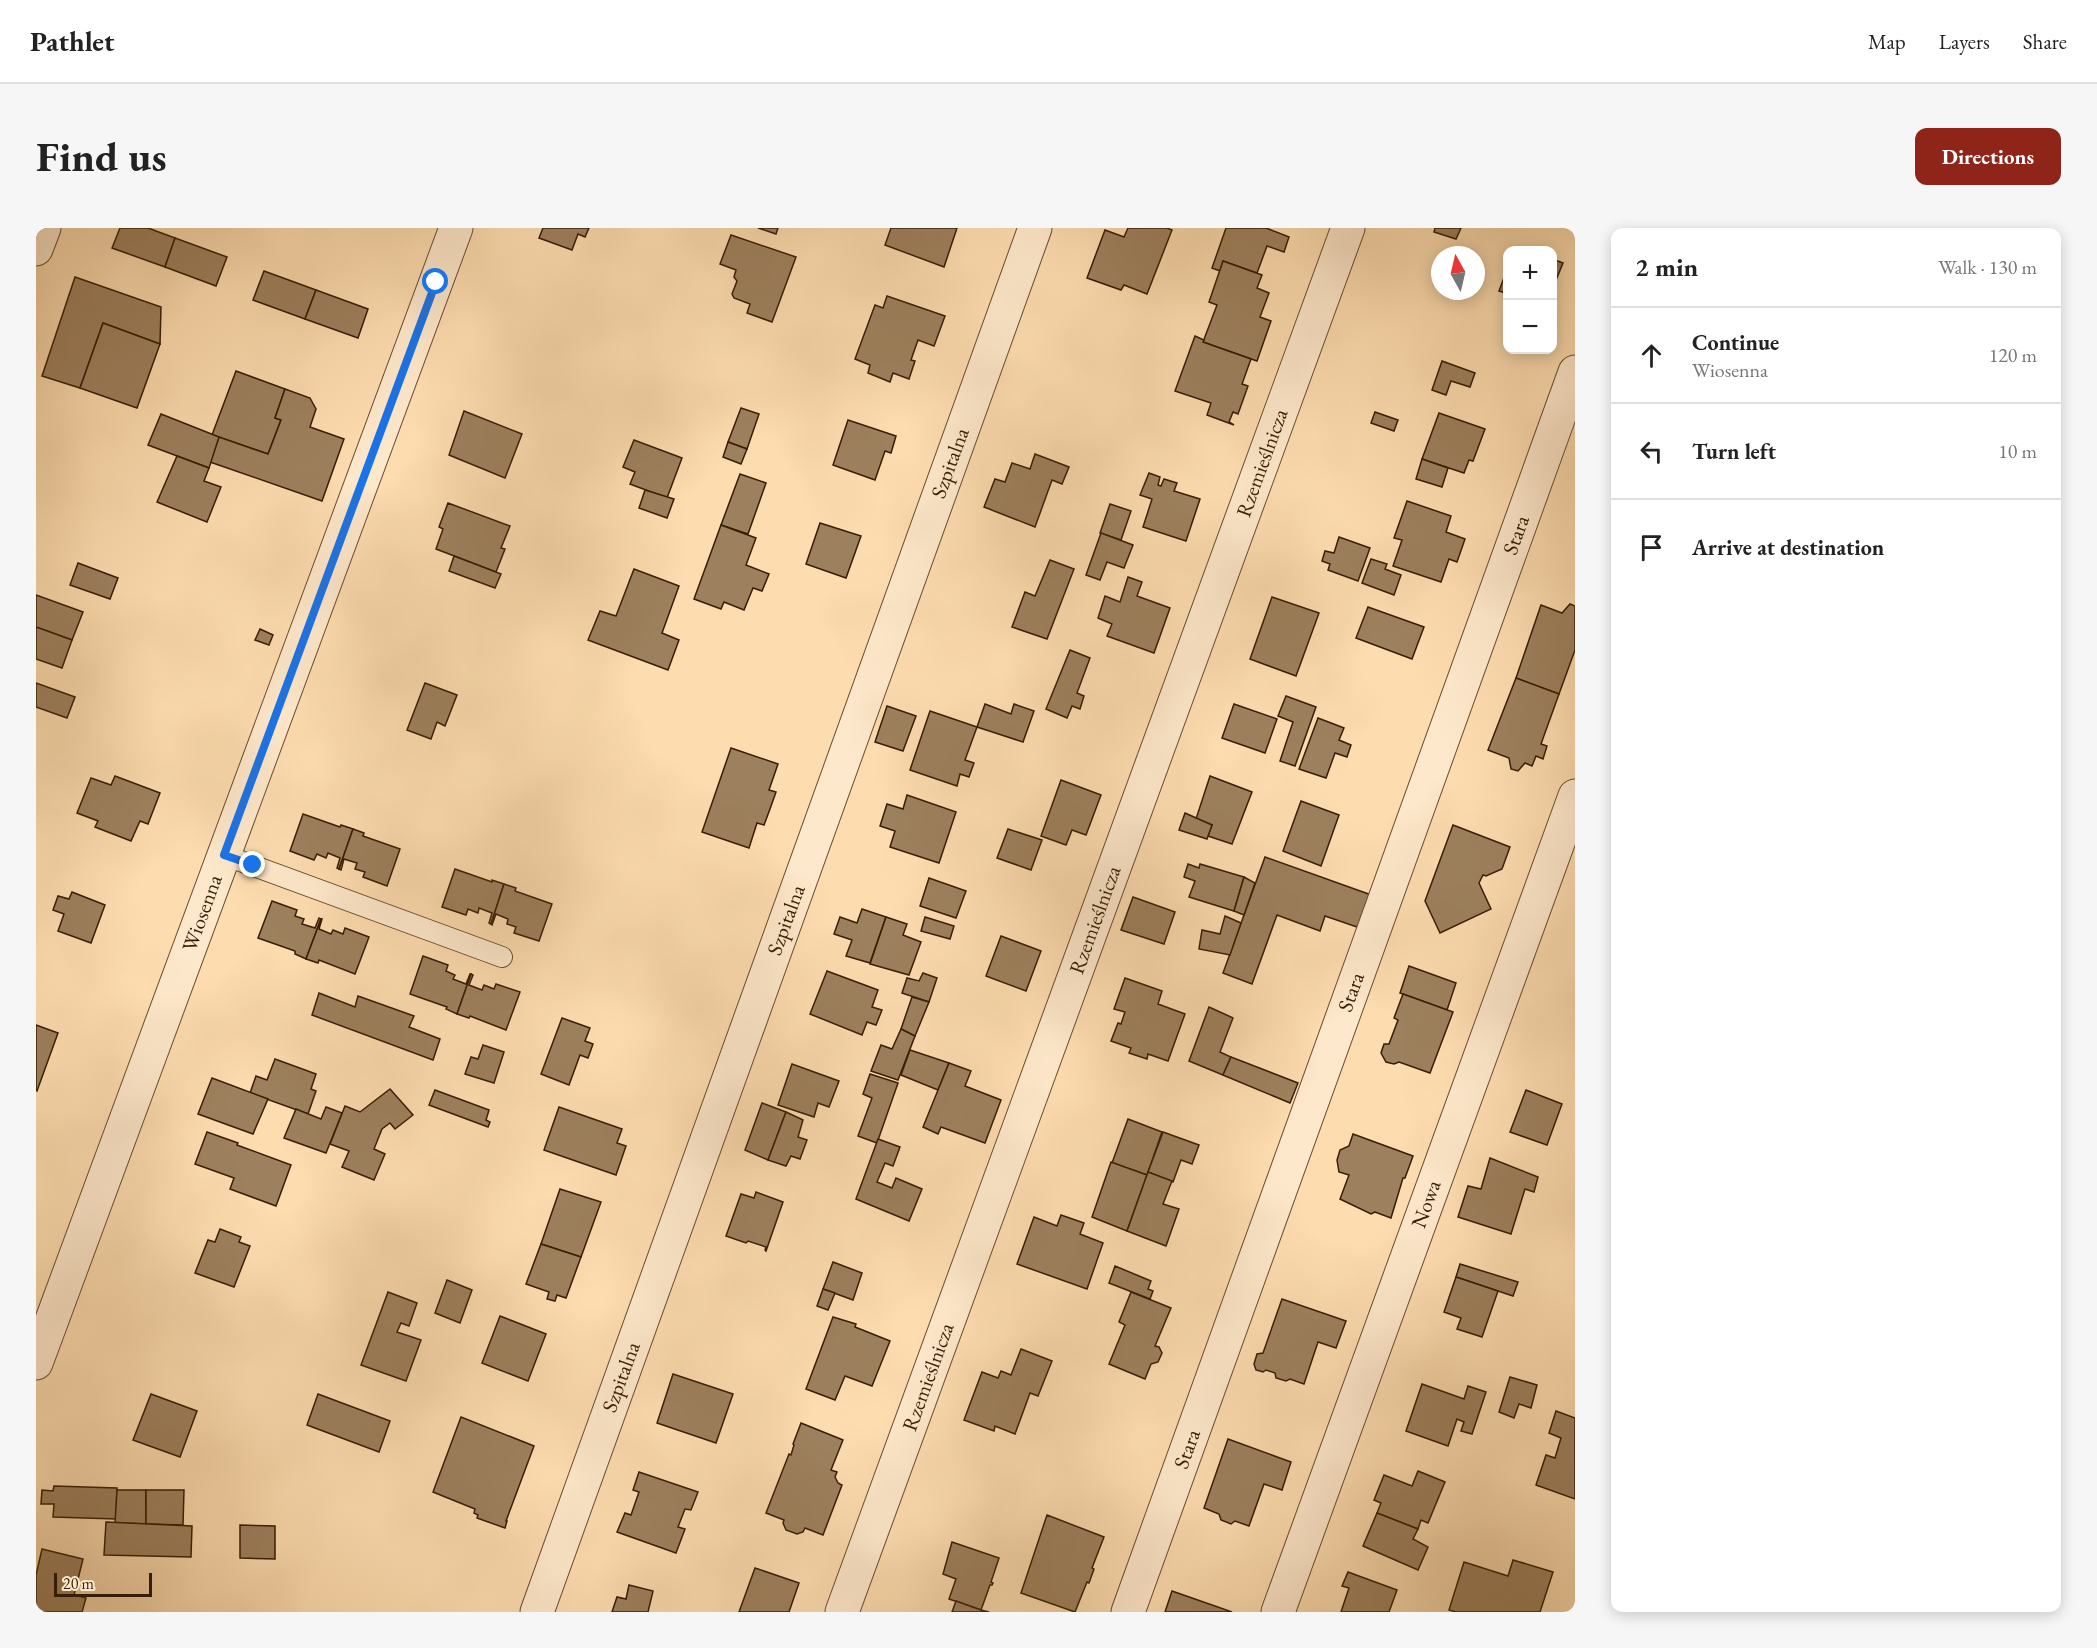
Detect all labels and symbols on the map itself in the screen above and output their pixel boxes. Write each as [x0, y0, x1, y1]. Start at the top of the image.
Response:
north arrow [1431, 246, 1485, 300]
route start [422, 268, 448, 294]
street label: Rzemieślnicza [1229, 404, 1294, 521]
street label: Szpitalna [924, 423, 975, 502]
street label: Stara [1496, 511, 1535, 558]
route end [239, 851, 265, 877]
street label: Rzemieślnicza [1062, 861, 1127, 978]
street label: Wiosenna [175, 870, 228, 955]
street label: Szpitalna [760, 880, 811, 959]
street label: Stara [1331, 968, 1370, 1015]
street label: Nowa [1404, 1176, 1447, 1232]
street label: Rzemieślnicza [895, 1318, 960, 1435]
street label: Szpitalna [595, 1337, 646, 1416]
street label: Stara [1167, 1425, 1206, 1472]
scale bar [54, 1570, 152, 1598]

